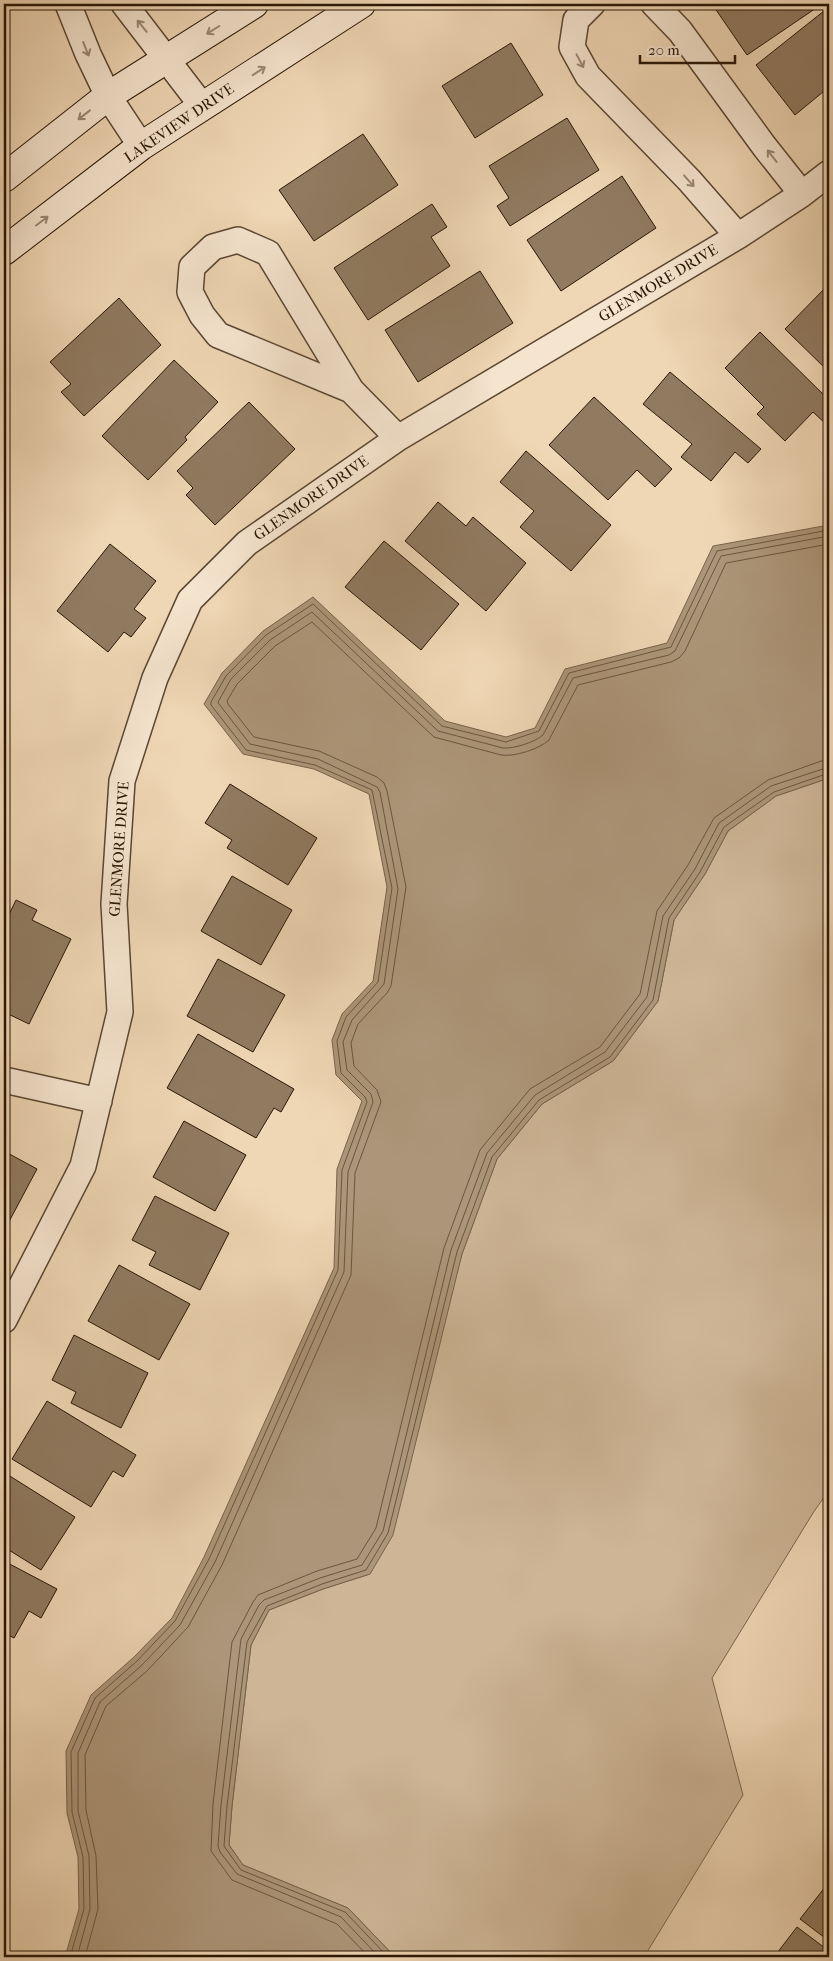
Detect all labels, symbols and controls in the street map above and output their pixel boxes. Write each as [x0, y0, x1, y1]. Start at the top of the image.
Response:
one-way arrow [136, 20, 147, 33]
one-way arrow [206, 25, 220, 35]
scale bar [640, 32, 736, 64]
one-way arrow [82, 41, 91, 56]
text: 20 m [648, 41, 680, 59]
one-way arrow [575, 54, 585, 69]
one-way arrow [251, 65, 265, 75]
street label: LAKEVIEW DRIVE [121, 80, 237, 166]
one-way arrow [77, 110, 91, 120]
one-way arrow [766, 150, 777, 163]
one-way arrow [683, 174, 695, 187]
one-way arrow [35, 215, 48, 226]
street label: GLENMORE DRIVE [595, 240, 721, 326]
street label: GLENMORE DRIVE [250, 452, 372, 544]
street label: GLENMORE DRIVE [105, 781, 133, 917]

